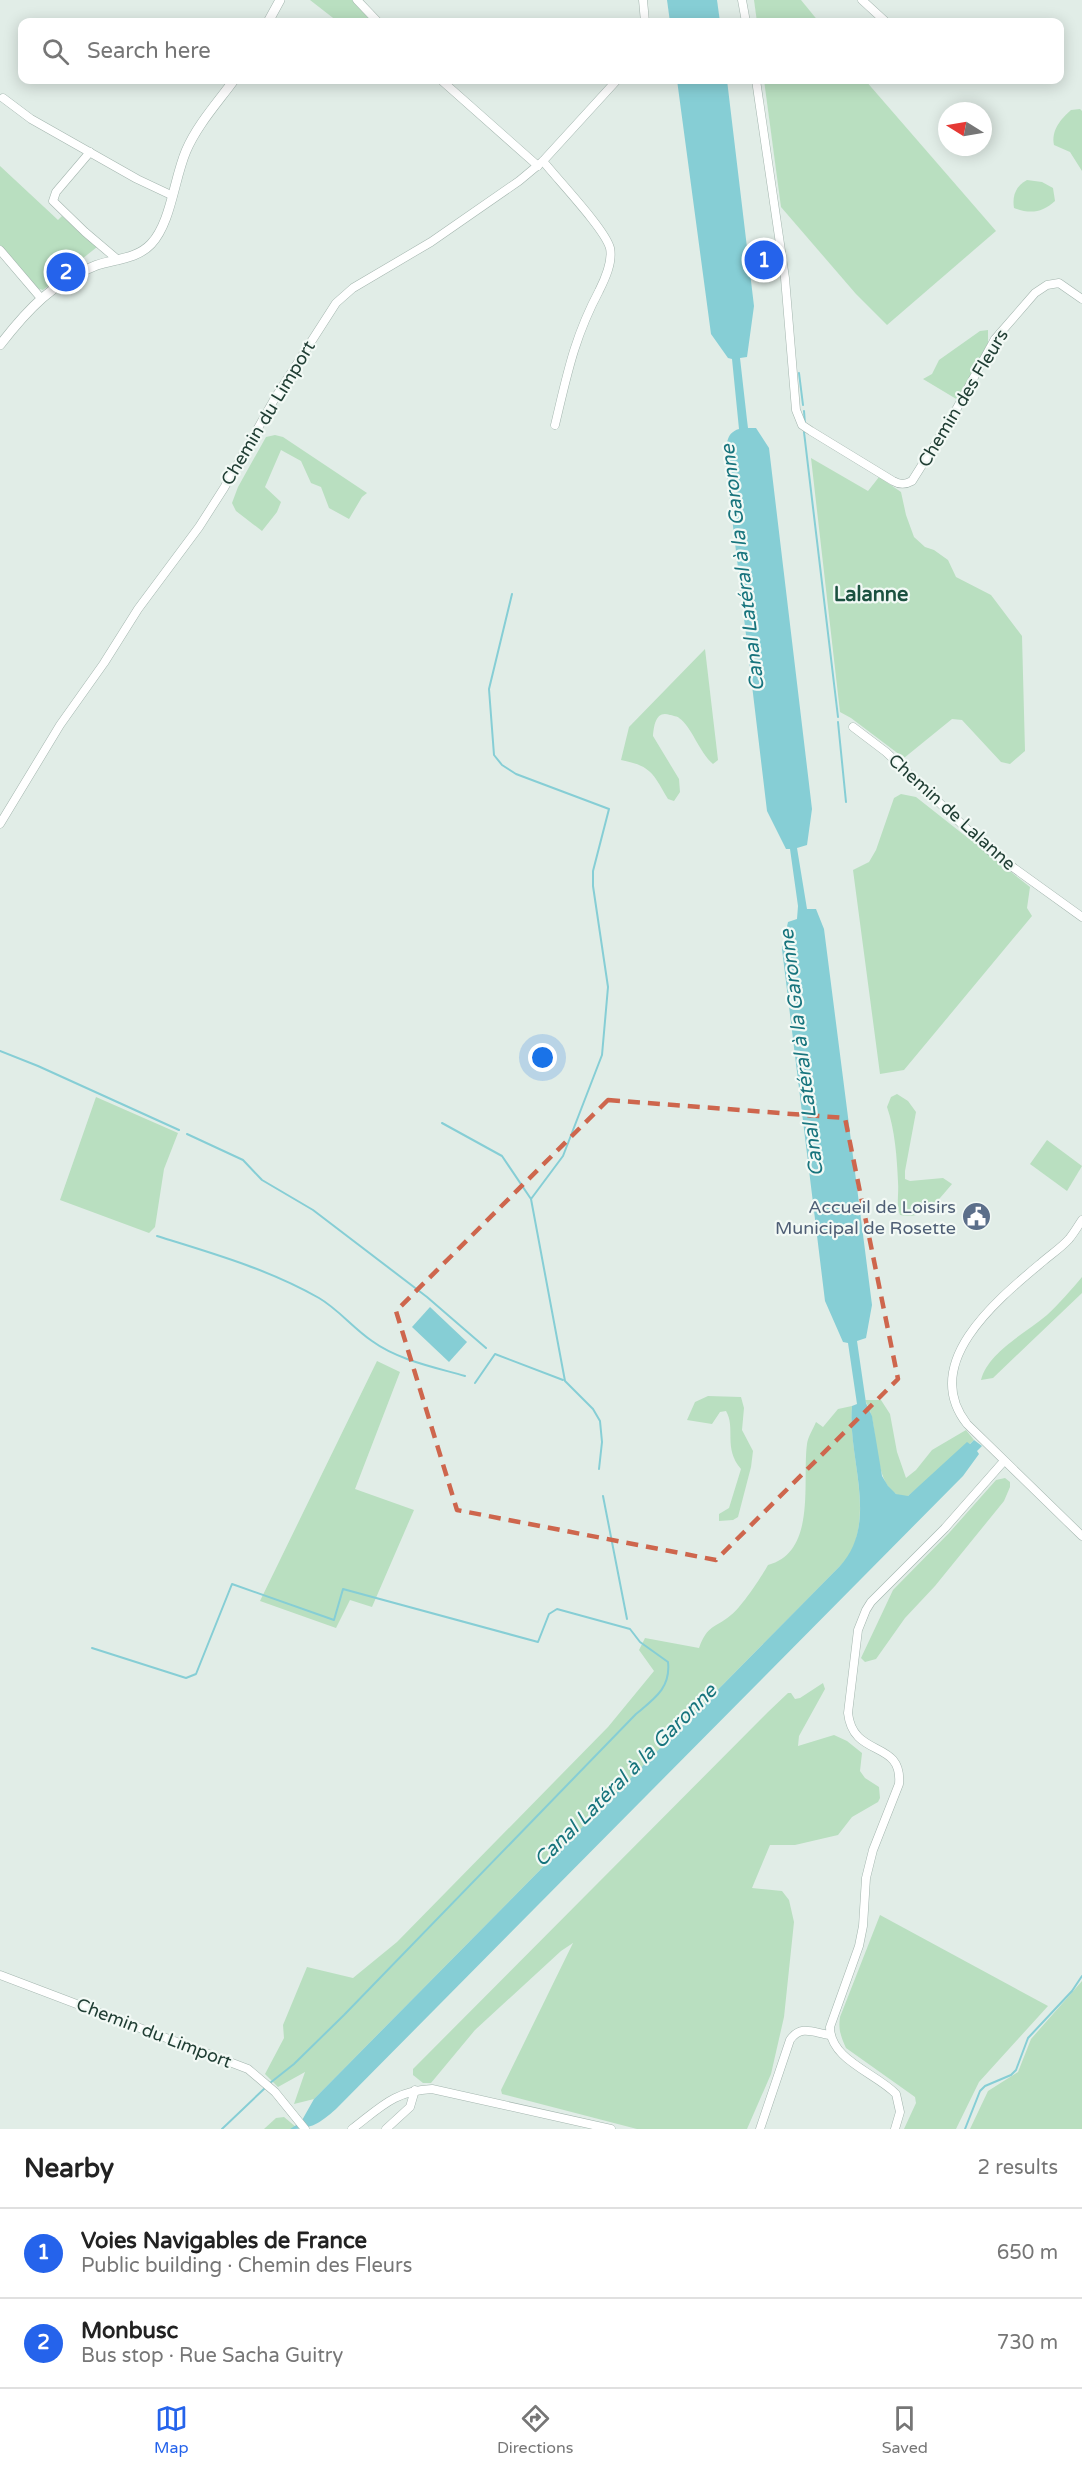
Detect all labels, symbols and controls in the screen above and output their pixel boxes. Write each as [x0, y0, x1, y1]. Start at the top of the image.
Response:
search box [18, 18, 1064, 84]
icon: search [39, 35, 72, 68]
text: Search here [87, 38, 211, 64]
north arrow [938, 102, 992, 156]
pin: 1 [744, 238, 783, 282]
pin: 2 [46, 250, 86, 294]
street label: Chemin des Fleurs [913, 325, 1013, 471]
street label: Chemin du Limport [216, 337, 320, 489]
water label: Canal Latéral à la Garonne [716, 441, 770, 693]
district label: Lalanne [834, 583, 908, 607]
street label: Chemin de Lalanne [884, 749, 1020, 875]
water label: Canal Latéral à la Garonne [775, 926, 829, 1178]
your location [528, 1043, 557, 1072]
place label: Accueil de Loisirs Municipal de Rosette [775, 1196, 956, 1239]
public building icon: Accueil de Loisirs Municipal de Rosette [961, 1201, 993, 1233]
water label: Canal Latéral à la Garonne [529, 1678, 723, 1872]
street label: Chemin du Limport [73, 1993, 235, 2073]
text: Nearby [24, 2153, 114, 2184]
text: 2 results [978, 2156, 1058, 2180]
text: Voies Navigables de France [81, 2228, 367, 2254]
text: 1 [37, 2241, 50, 2265]
text: 650 m [997, 2241, 1058, 2265]
text: Public building · Chemin des Fleurs [81, 2254, 412, 2278]
text: Monbusc [81, 2318, 178, 2344]
text: 2 [37, 2331, 50, 2355]
text: 730 m [997, 2331, 1058, 2355]
text: Bus stop · Rue Sacha Guitry [81, 2344, 343, 2368]
tab: Map [154, 2402, 189, 2458]
tab: Directions [497, 2402, 573, 2458]
tab: Saved [882, 2402, 928, 2458]

